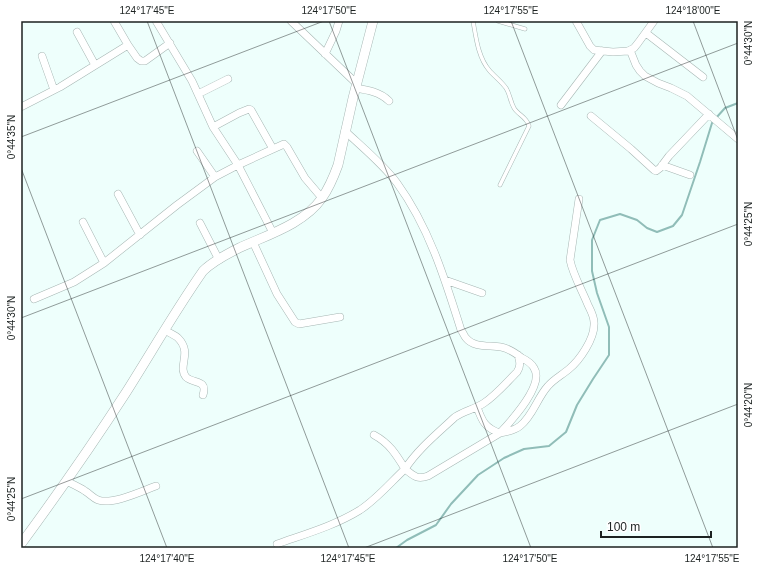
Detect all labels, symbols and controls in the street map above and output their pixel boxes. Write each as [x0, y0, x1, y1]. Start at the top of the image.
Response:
text: 124°17'45"E [119, 5, 175, 16]
text: 124°17'50"E [301, 5, 357, 16]
text: 124°17'55"E [483, 5, 539, 16]
text: 124°18'00"E [665, 5, 721, 16]
text: 0°44'30"N [743, 21, 754, 65]
text: 0°44'35"N [6, 115, 17, 159]
text: 0°44'25"N [743, 202, 754, 246]
text: 0°44'30"N [6, 296, 17, 340]
text: 0°44'20"N [743, 383, 754, 427]
text: 0°44'25"N [6, 477, 17, 521]
scale bar [601, 513, 711, 539]
text: 100 m [607, 520, 640, 534]
text: 124°17'40"E [139, 553, 195, 564]
text: 124°17'45"E [320, 553, 376, 564]
text: 124°17'50"E [502, 553, 558, 564]
text: 124°17'55"E [684, 553, 740, 564]

